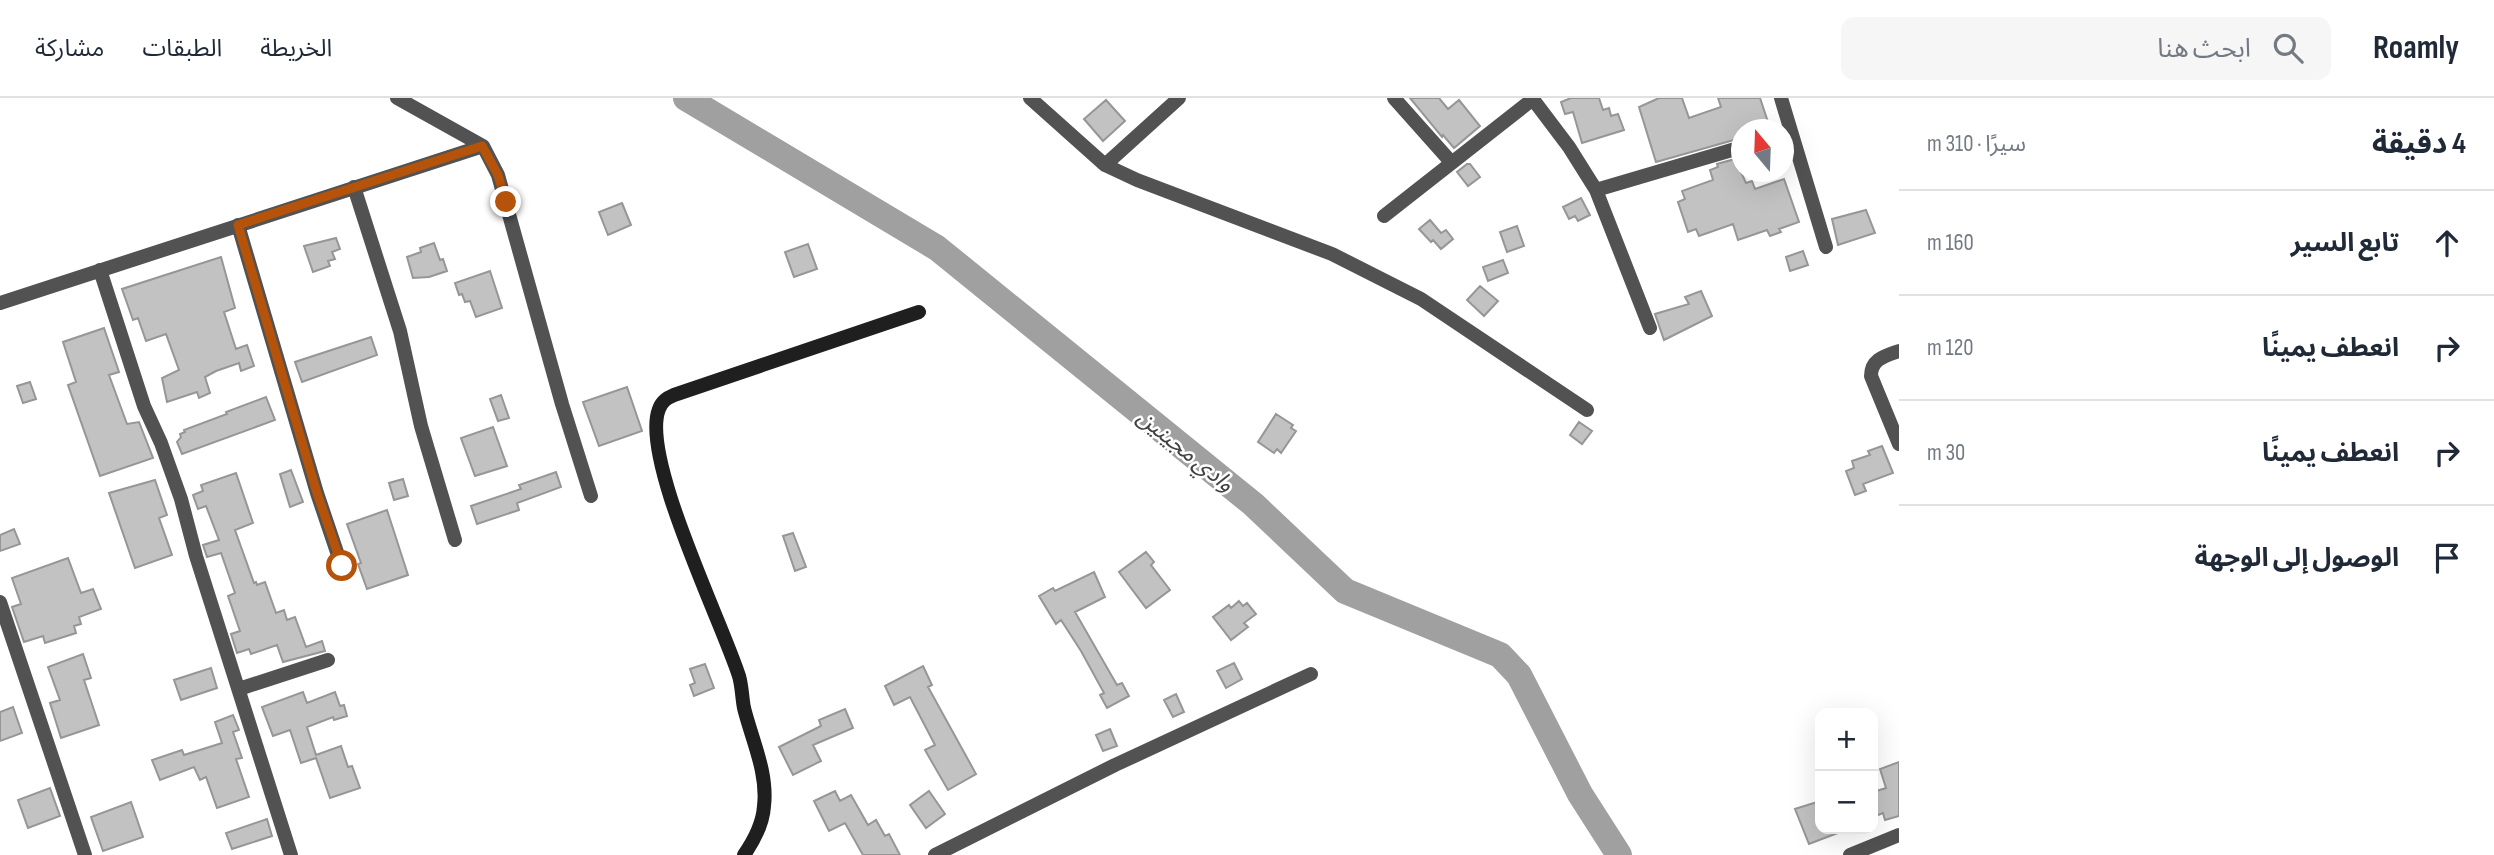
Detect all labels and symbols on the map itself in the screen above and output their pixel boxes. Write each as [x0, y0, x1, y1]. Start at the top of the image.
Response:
north arrow [1731, 119, 1794, 182]
route end [490, 186, 521, 217]
water label: وادي مجينين [1129, 403, 1239, 501]
route start [326, 550, 357, 581]

